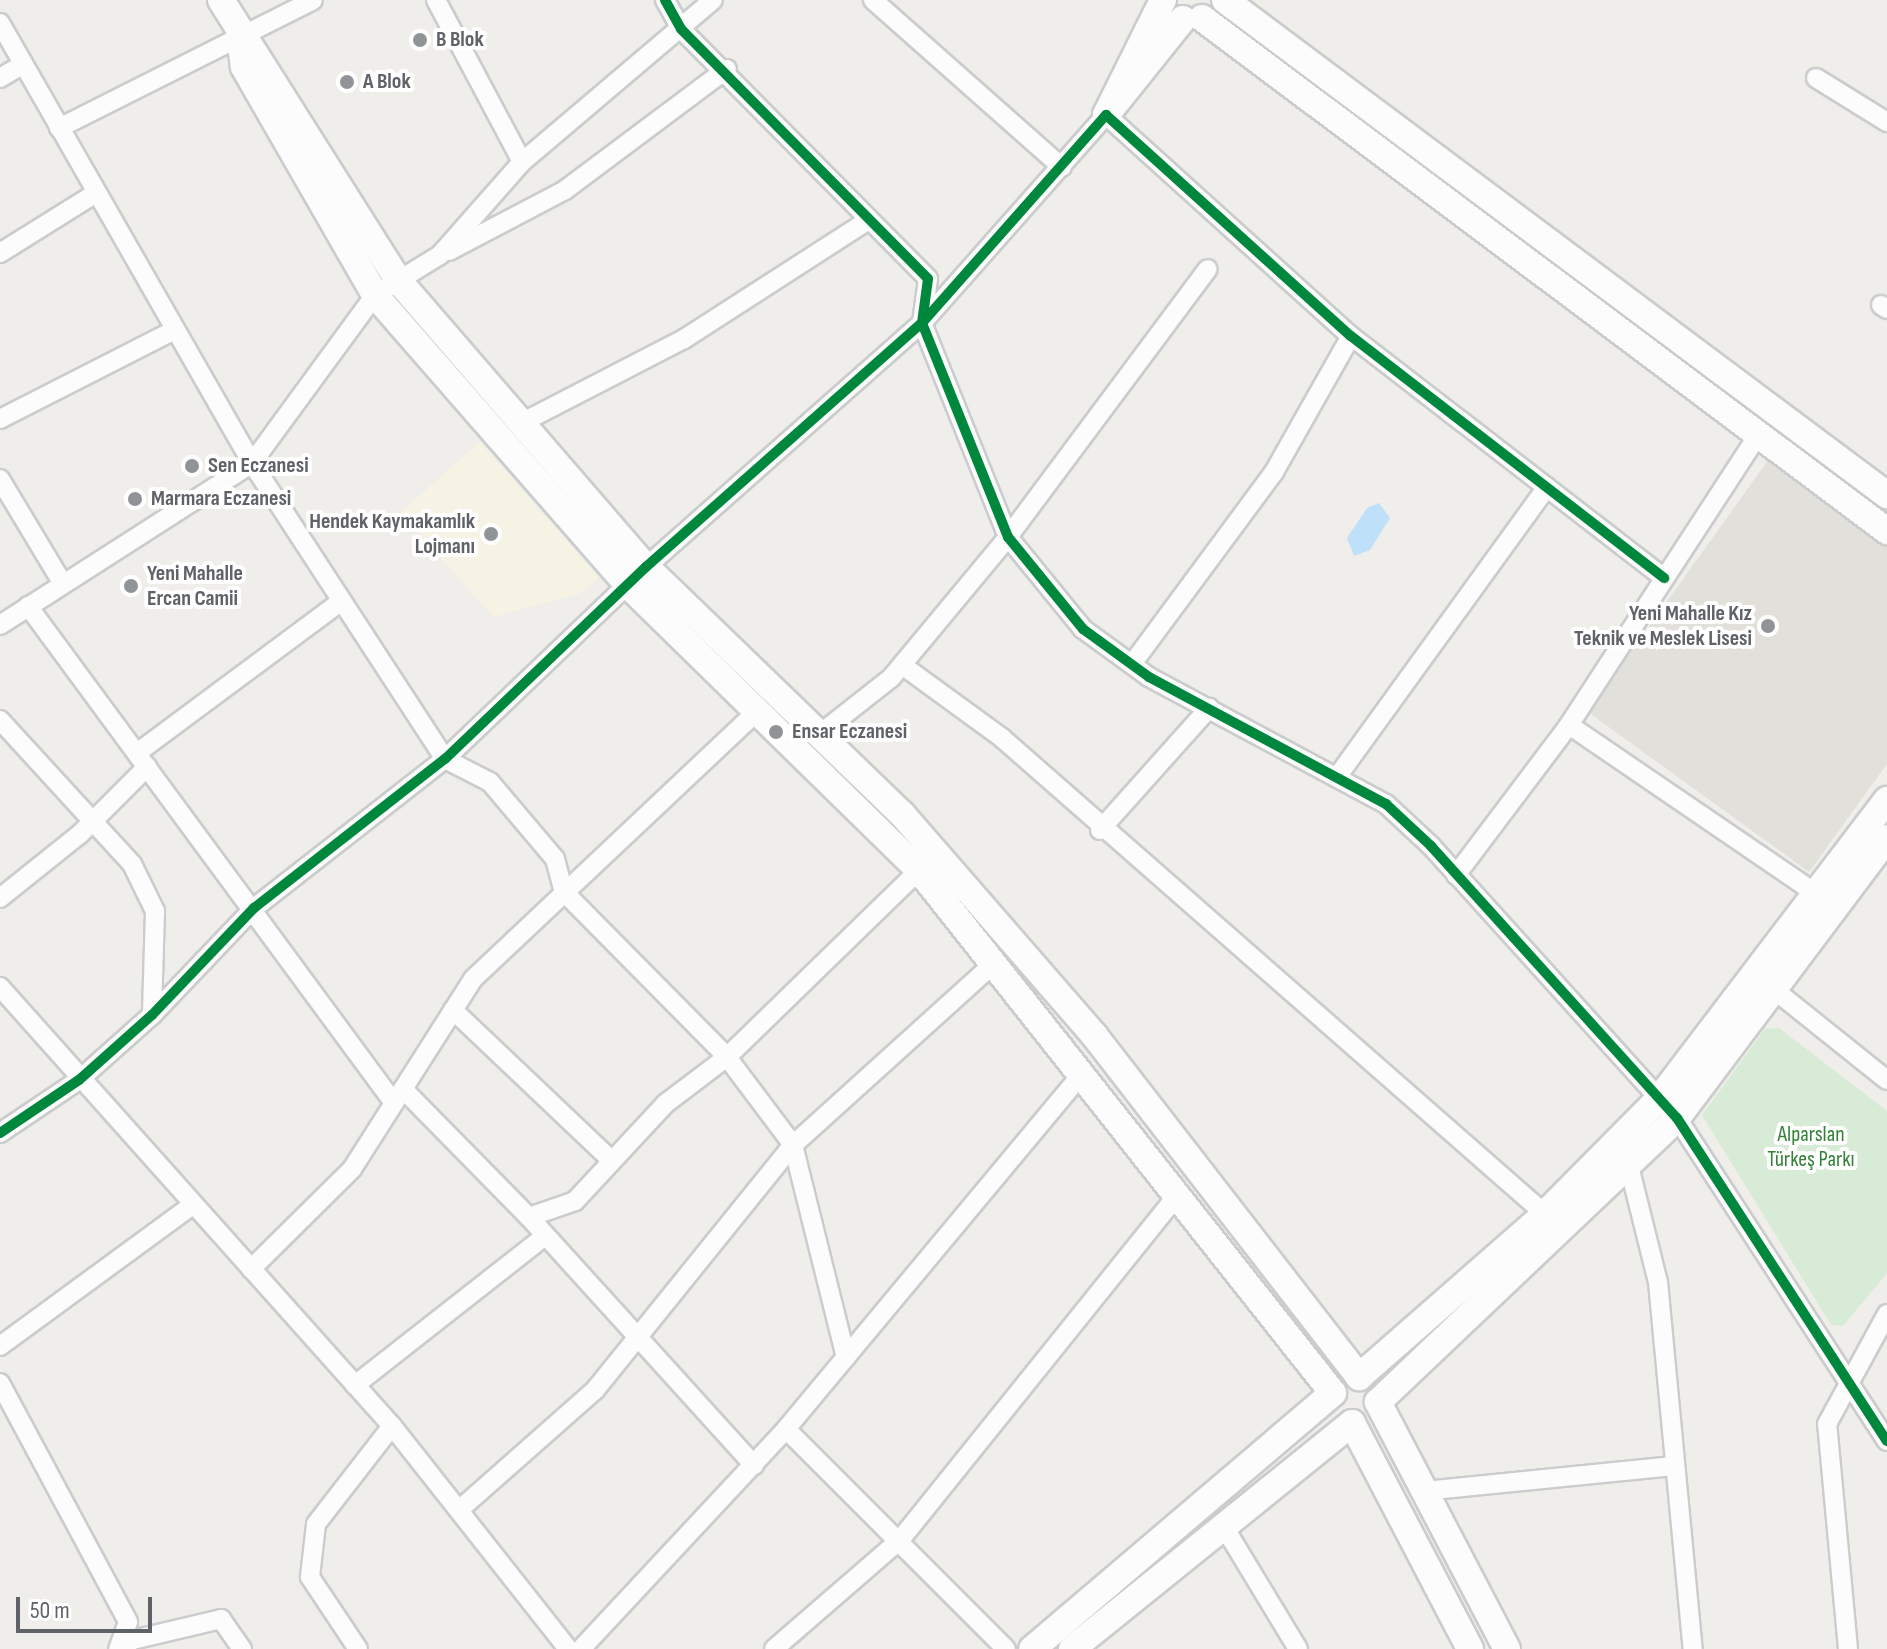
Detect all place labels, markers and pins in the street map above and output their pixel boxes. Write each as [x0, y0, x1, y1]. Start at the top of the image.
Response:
place label: B Blok [436, 27, 484, 53]
marker: B Blok [411, 31, 429, 49]
place label: A Blok [363, 69, 411, 95]
marker: A Blok [338, 73, 356, 91]
place label: Sen Eczanesi [208, 453, 309, 479]
marker: Sen Eczanesi [183, 457, 201, 475]
place label: Marmara Eczanesi [151, 486, 291, 512]
marker: Marmara Eczanesi [126, 490, 144, 508]
place label: Hendek Kaymakamlık Lojmanı [309, 508, 475, 560]
marker: Hendek Kaymakamlık Lojmanı [482, 525, 500, 543]
place label: Yeni Mahalle Ercan Camii [147, 560, 243, 612]
marker: Yeni Mahalle Ercan Camii [122, 577, 140, 595]
place label: Yeni Mahalle Kız Teknik ve Meslek Lisesi [1574, 600, 1752, 652]
marker: Yeni Mahalle Kız Teknik ve Meslek Lisesi [1759, 617, 1777, 635]
place label: Ensar Eczanesi [792, 719, 907, 745]
marker: Ensar Eczanesi [767, 723, 785, 741]

